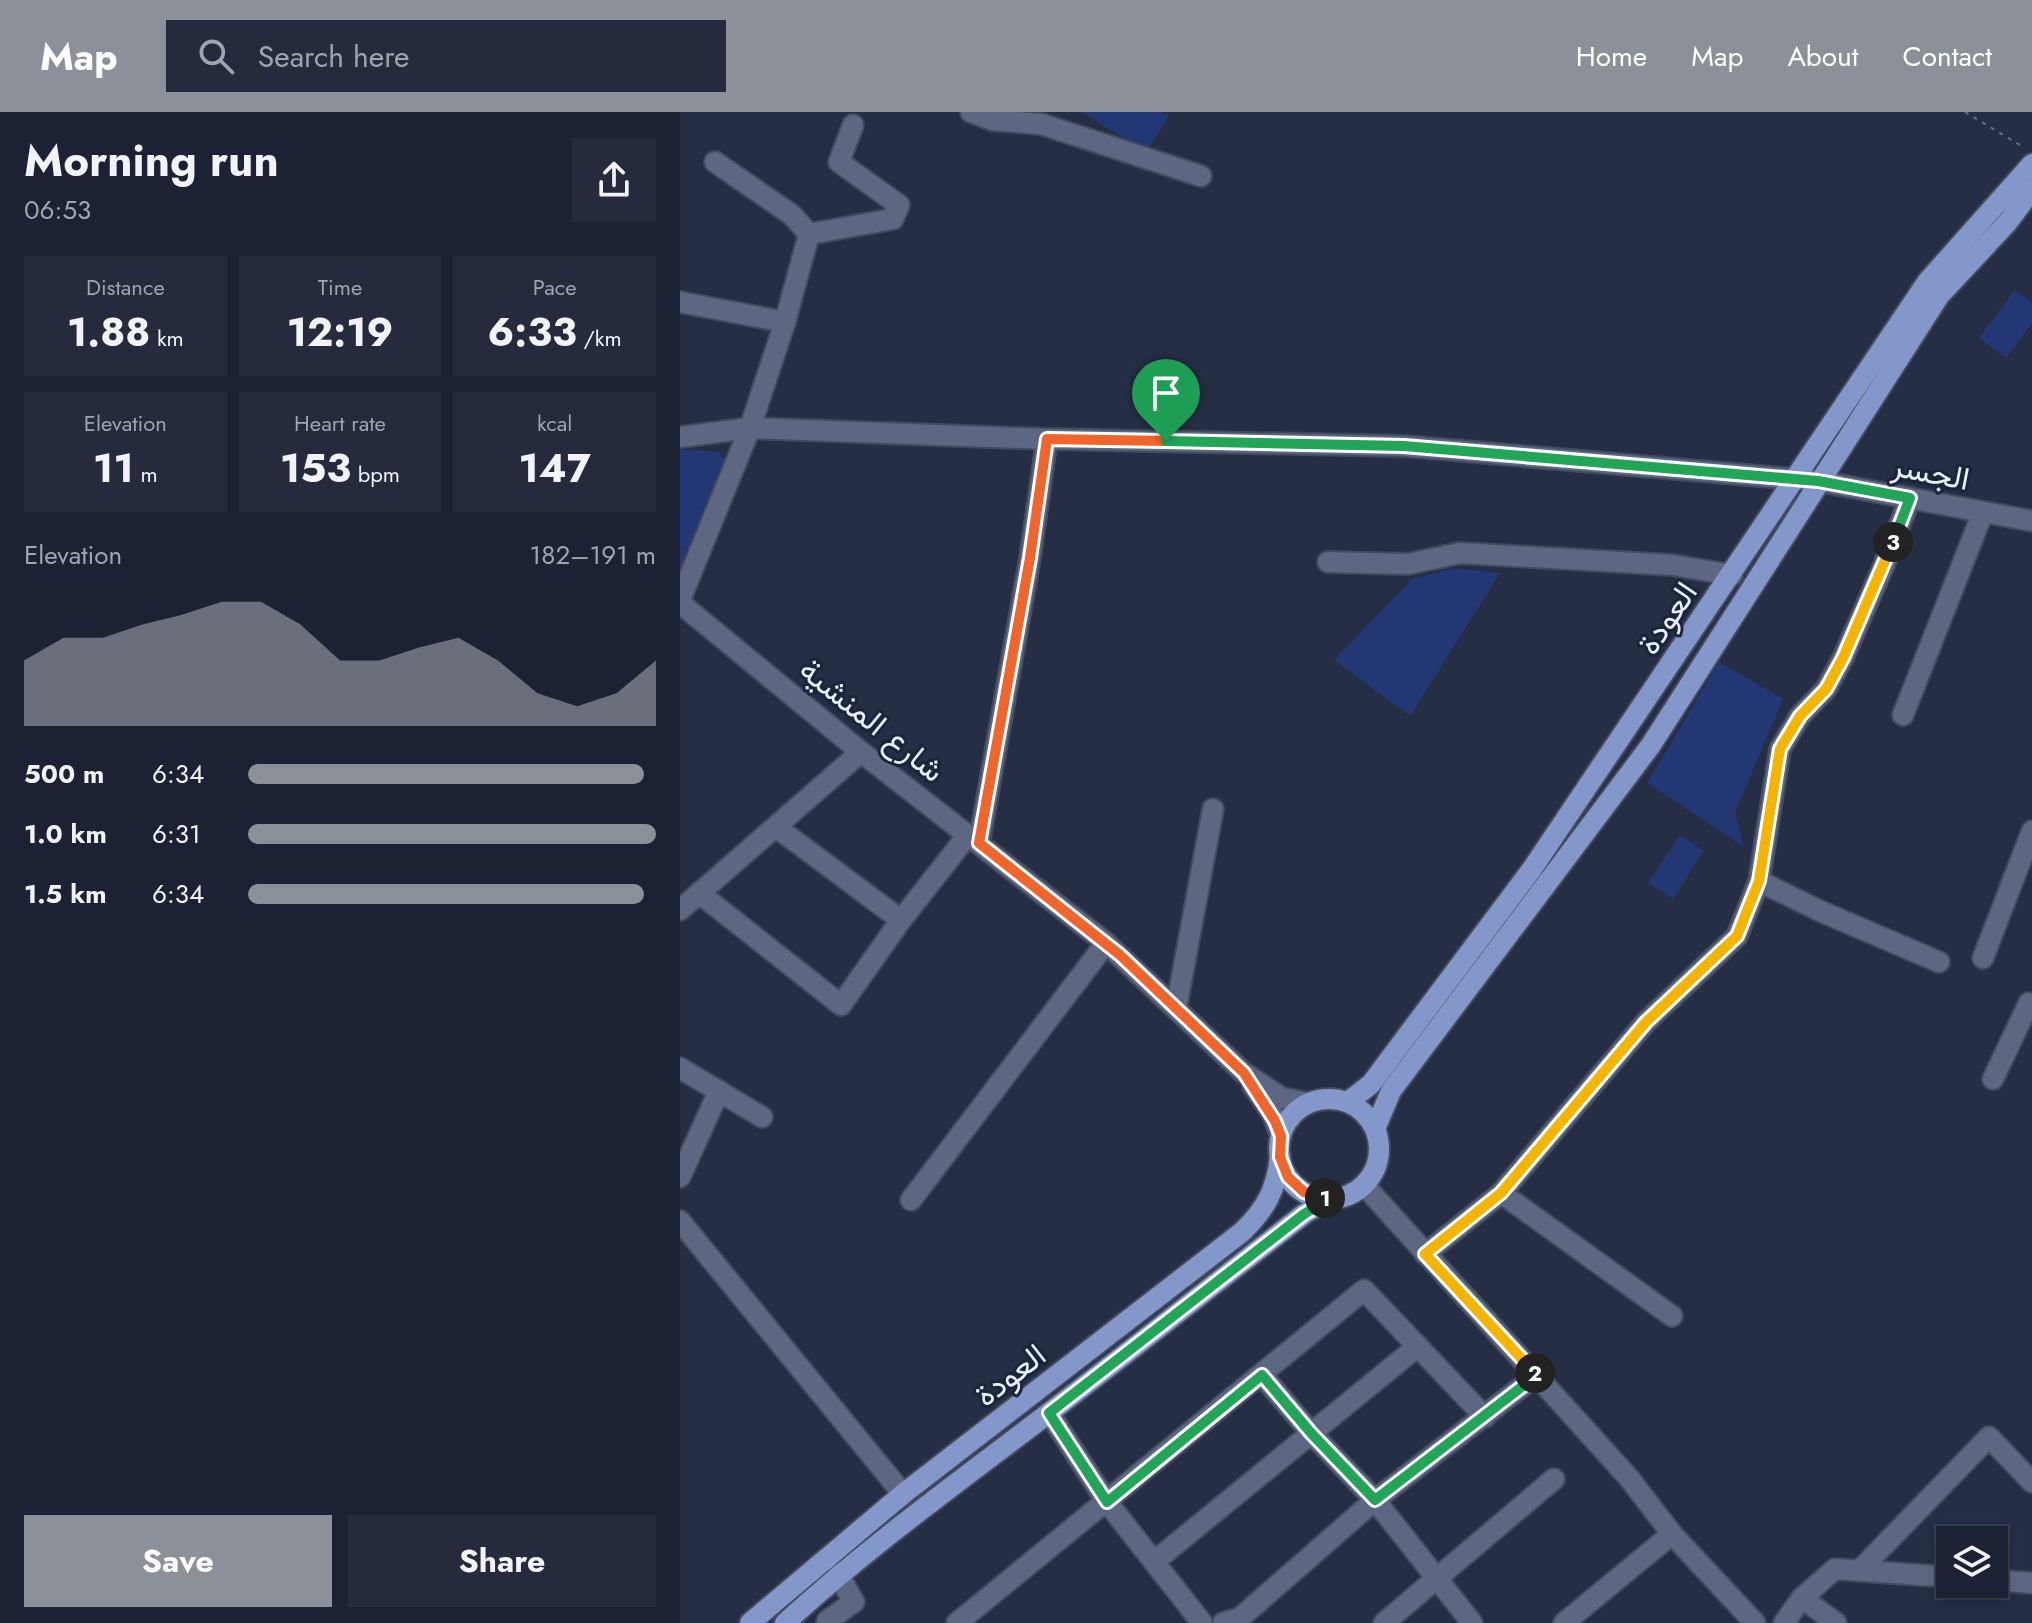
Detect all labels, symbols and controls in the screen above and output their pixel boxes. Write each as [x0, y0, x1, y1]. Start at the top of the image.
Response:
search box [166, 20, 726, 92]
text: Map [40, 29, 118, 84]
icon: search [194, 34, 238, 78]
text: Search here [258, 35, 410, 78]
text: Home [1576, 36, 1647, 77]
text: Map [1691, 36, 1743, 77]
text: About [1787, 36, 1859, 77]
text: Contact [1903, 36, 1992, 77]
text: Morning run [24, 129, 279, 193]
button: share [572, 138, 656, 222]
text: 06:53 [24, 191, 91, 229]
text: Distance [86, 271, 165, 303]
text: Time [318, 271, 362, 303]
text: Pace [533, 271, 577, 303]
text: 1.88 [67, 303, 150, 361]
text: 12:19 [287, 303, 393, 361]
text: 6:33 [488, 303, 577, 361]
text: km [150, 322, 184, 354]
text: /km [577, 322, 622, 354]
pin [1132, 359, 1200, 441]
icon: arrive [1144, 371, 1188, 415]
text: Elevation [84, 407, 167, 439]
text: Heart rate [294, 407, 386, 439]
text: kcal [537, 407, 572, 439]
text: 11 [93, 439, 134, 497]
text: 153 [280, 439, 351, 497]
text: 147 [518, 439, 591, 497]
street label: الجسر [1887, 442, 1974, 502]
text: m [134, 458, 158, 490]
text: bpm [351, 458, 400, 490]
pin: 3 [1873, 522, 1913, 562]
text: 3 [1886, 526, 1900, 558]
text: Elevation [24, 536, 122, 574]
text: 182–191 m [530, 536, 656, 574]
street label: العودة [1626, 572, 1708, 664]
street label: شارع المنشية [790, 647, 954, 793]
text: 500 m [24, 755, 104, 793]
text: 6:34 [152, 755, 204, 793]
text: 1.0 km [24, 815, 107, 853]
text: 6:31 [152, 815, 201, 853]
text: 1.5 km [24, 875, 107, 913]
text: 6:34 [152, 875, 204, 913]
pin: 1 [1305, 1178, 1345, 1218]
text: 1 [1319, 1182, 1331, 1214]
street label: العودة [965, 1332, 1055, 1418]
pin: 2 [1515, 1353, 1555, 1393]
text: 2 [1528, 1357, 1542, 1389]
button: Save [24, 1515, 332, 1607]
button: Share [348, 1515, 656, 1607]
map controls [1936, 1526, 2008, 1598]
button: layers [1936, 1526, 2008, 1598]

